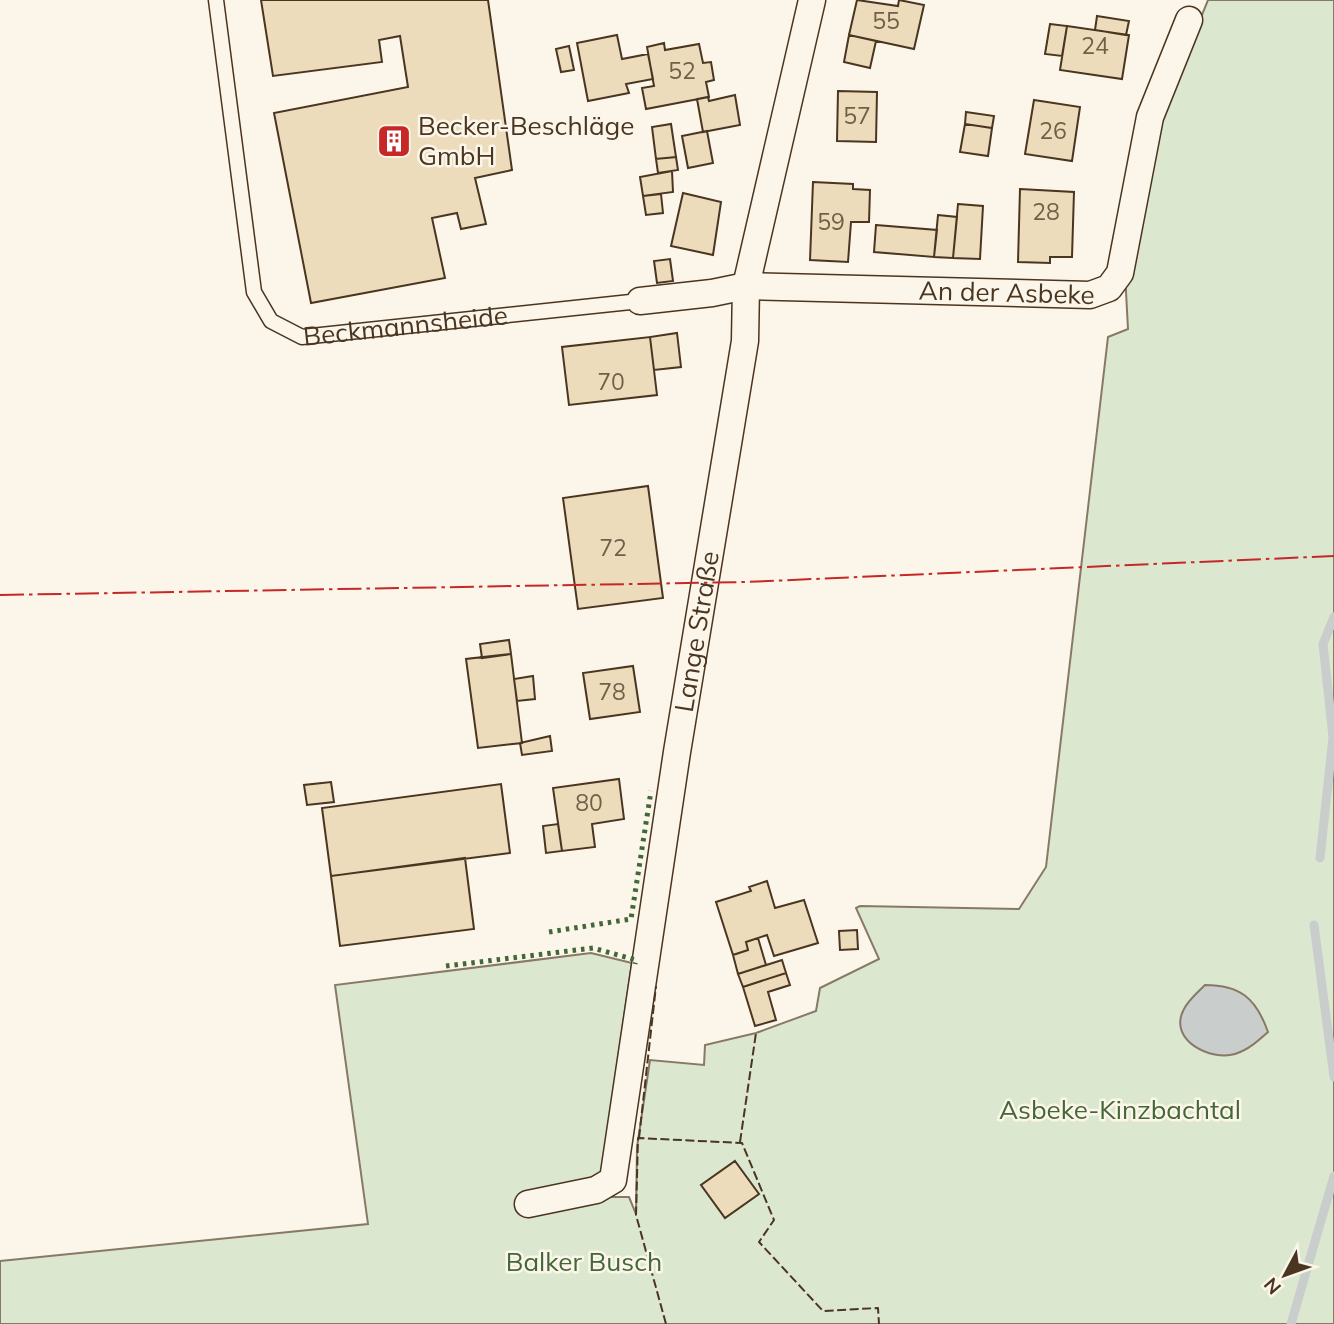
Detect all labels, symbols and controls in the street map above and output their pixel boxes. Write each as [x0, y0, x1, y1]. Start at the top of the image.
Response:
house number: 55 [872, 6, 900, 35]
house number: 24 [1081, 31, 1109, 60]
house number: 52 [668, 56, 696, 85]
house number: 57 [843, 101, 871, 130]
place label: Becker-Beschläge GmbH [418, 109, 634, 172]
house number: 26 [1039, 116, 1067, 145]
building icon: Becker-Beschläge GmbH [375, 122, 413, 160]
house number: 28 [1032, 197, 1060, 226]
house number: 59 [817, 207, 845, 236]
street label: An der Asbeke [918, 274, 1095, 311]
street label: Beckmannsheide [302, 298, 509, 353]
house number: 70 [597, 367, 625, 396]
house number: 72 [599, 533, 627, 562]
street label: Lange Straße [667, 549, 726, 714]
house number: 78 [598, 677, 626, 706]
house number: 80 [575, 788, 603, 817]
park label: Asbeke-Kinzbachtal [999, 1093, 1241, 1126]
north arrow [1250, 1240, 1320, 1310]
park label: Balker Busch [506, 1245, 662, 1278]
text: N [1258, 1273, 1286, 1299]

